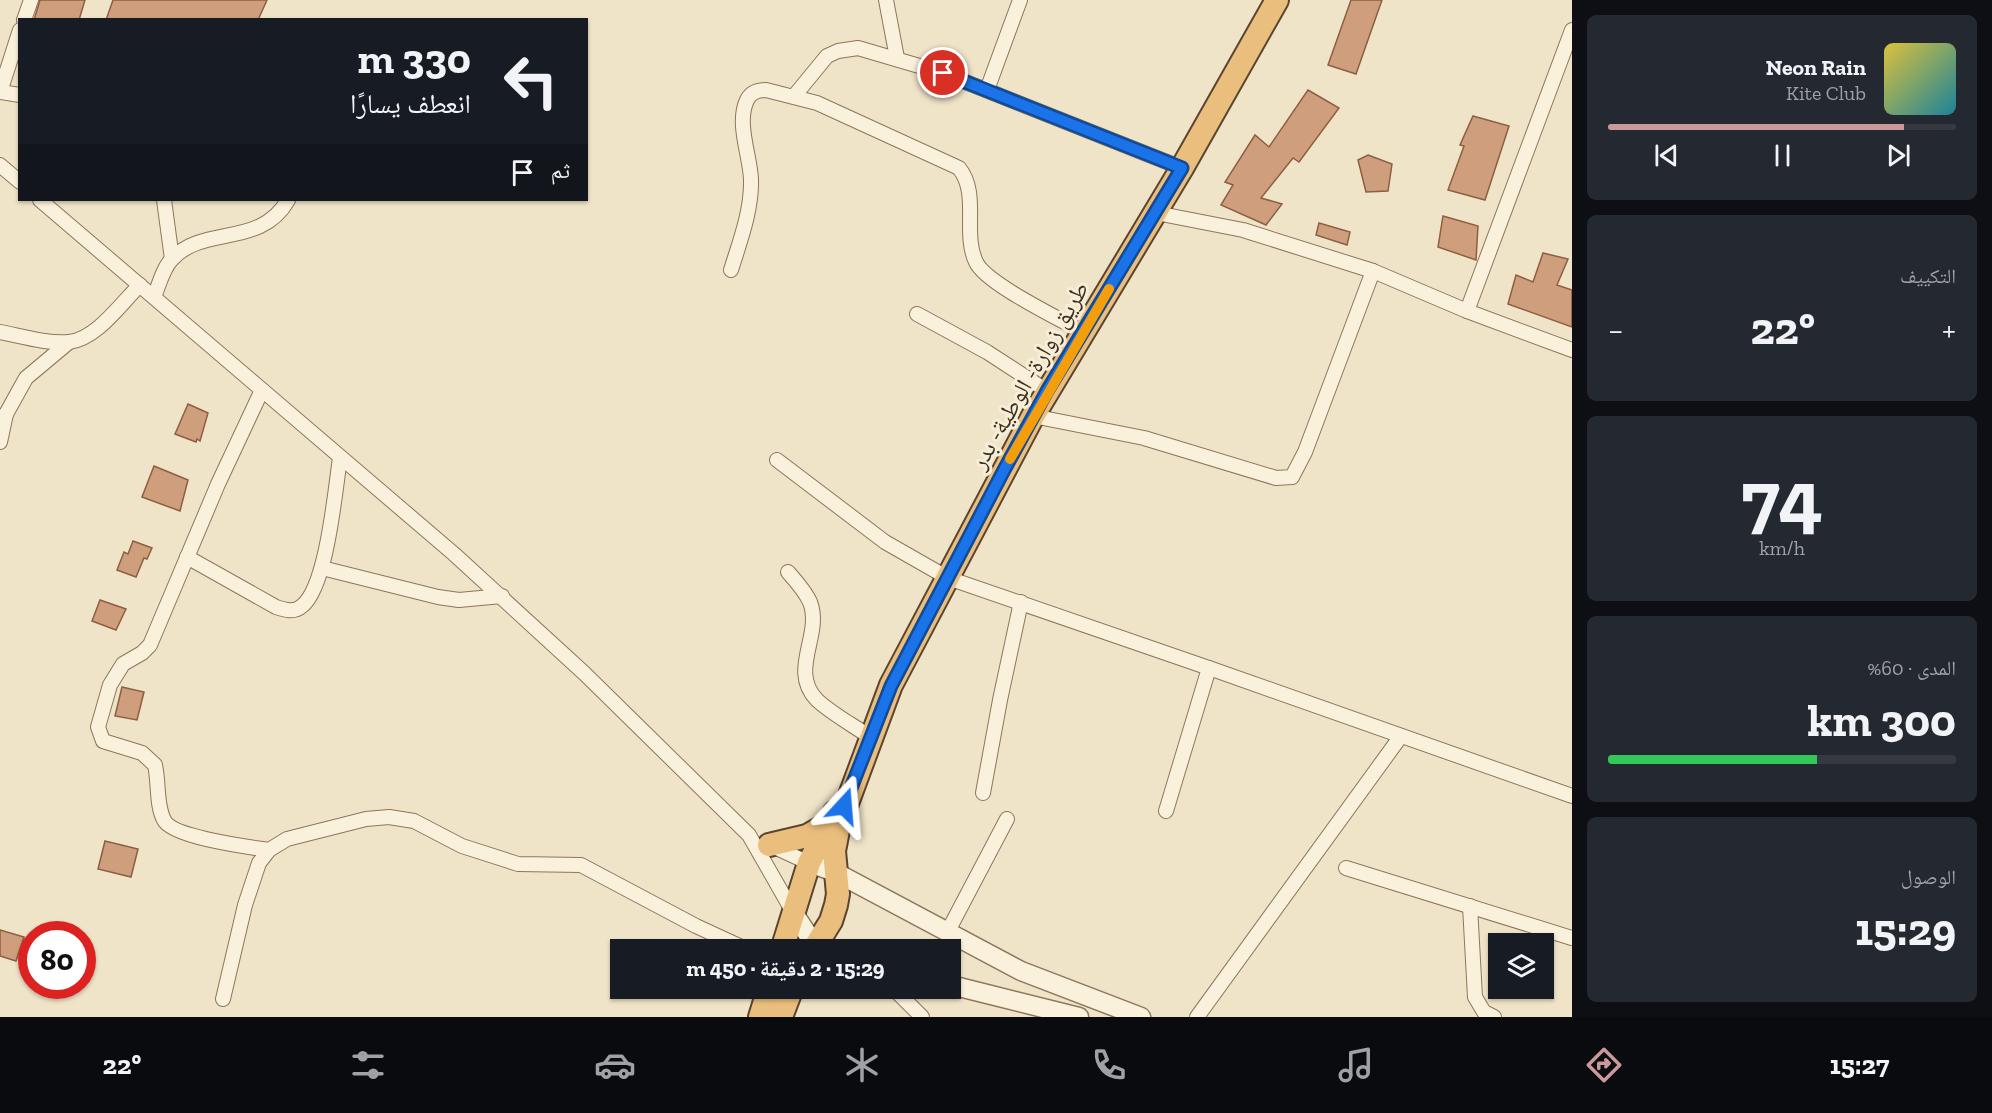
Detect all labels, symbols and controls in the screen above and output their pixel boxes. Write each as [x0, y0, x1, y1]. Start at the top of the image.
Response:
text: 330 m [357, 33, 471, 84]
icon: left [492, 42, 570, 120]
pin [917, 47, 968, 98]
text: Neon Rain [1766, 54, 1866, 81]
icon: arrive [926, 56, 959, 89]
text: Kite Club [1786, 81, 1866, 105]
text: انعطف يسارًا [350, 88, 471, 120]
icon: previous [1650, 139, 1683, 172]
icon: pause [1766, 139, 1799, 172]
icon: next [1882, 139, 1915, 172]
icon: arrive [506, 156, 539, 189]
text: ثم [551, 157, 570, 184]
text: التكييف [1900, 264, 1956, 288]
street label: طريق زوارة- الوطية- بدر [963, 276, 1095, 475]
text: 22° [1750, 302, 1815, 356]
text: − [1608, 310, 1623, 349]
text: + [1942, 310, 1956, 349]
text: 74 [1741, 450, 1823, 544]
text: km/h [1759, 536, 1805, 560]
text: المدى · 60% [1868, 656, 1956, 680]
text: 300 km [1807, 694, 1956, 748]
position arrow [812, 774, 876, 838]
text: الوصول [1901, 865, 1956, 889]
text: 15:29 [1855, 903, 1956, 957]
speed limit sign: 80 [18, 921, 96, 999]
map controls [1488, 933, 1554, 999]
button: layers [1488, 933, 1554, 999]
text: 15:29 · 2 دقيقة · 450 m [686, 955, 885, 982]
icon: filters [347, 1044, 389, 1086]
icon: car [594, 1044, 636, 1086]
icon: climate [841, 1044, 883, 1086]
icon: phone [1088, 1044, 1130, 1086]
icon: music [1335, 1044, 1377, 1086]
icon: directions [1583, 1044, 1625, 1086]
text: 22° [103, 1049, 141, 1081]
text: 15:27 [1830, 1049, 1889, 1081]

